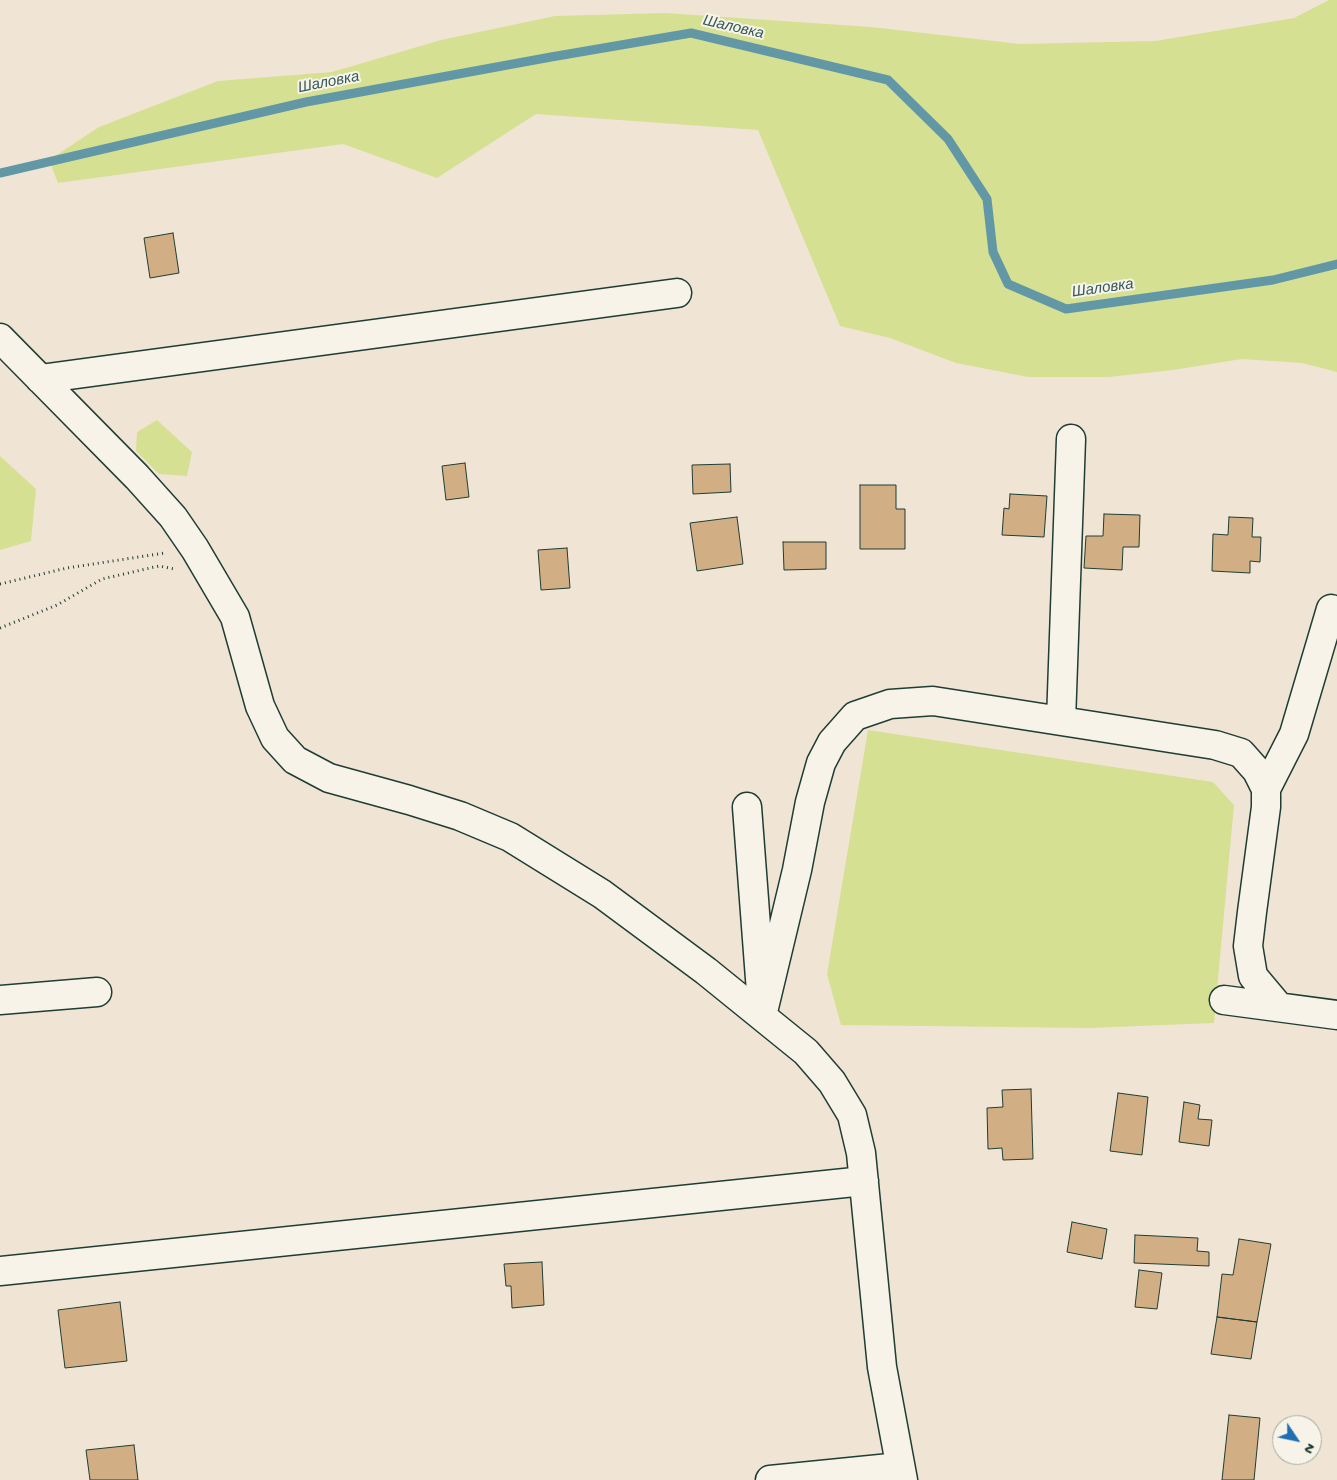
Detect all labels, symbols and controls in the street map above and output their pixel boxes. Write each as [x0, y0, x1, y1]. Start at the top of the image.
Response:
water label: Шаловка [701, 13, 765, 45]
water label: Шаловка [297, 69, 361, 99]
water label: Шаловка [1071, 277, 1135, 303]
north arrow [1272, 1415, 1322, 1465]
text: N [1299, 1440, 1319, 1457]

